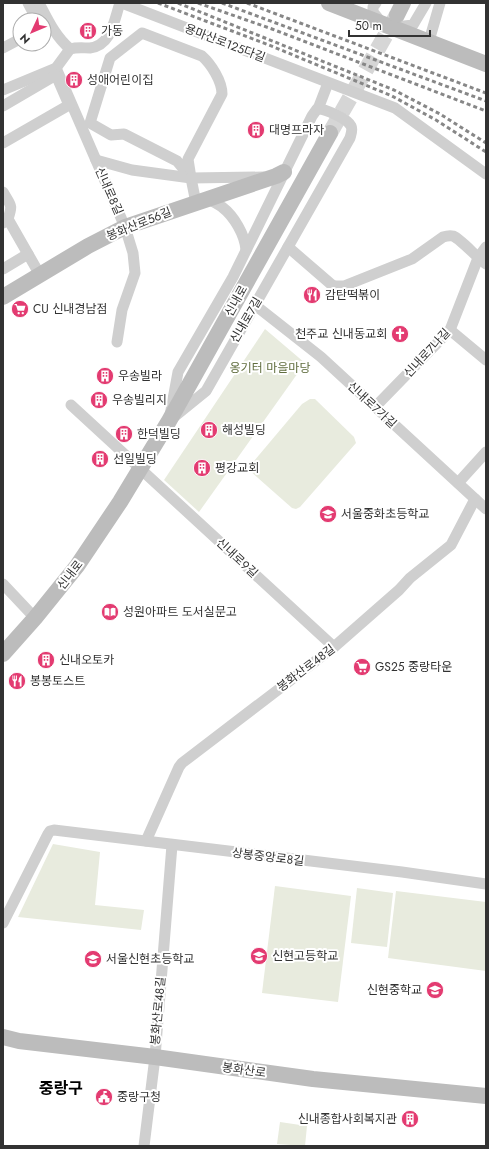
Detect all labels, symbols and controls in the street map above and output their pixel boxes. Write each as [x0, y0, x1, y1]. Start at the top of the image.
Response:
north arrow [12, 12, 52, 52]
scale bar [349, 12, 430, 38]
text: 50 m [355, 17, 382, 35]
street label: 용마산로125다길 [182, 19, 268, 67]
building icon: 가동 [78, 21, 98, 41]
place label: 가동 [101, 22, 123, 40]
text: N [16, 30, 34, 48]
building icon: 성애어린이집 [64, 70, 84, 90]
place label: 성애어린이집 [87, 71, 153, 89]
building icon: 대명프라자 [246, 120, 266, 140]
place label: 대명프라자 [269, 121, 324, 139]
street label: 신내로8길 [90, 164, 128, 218]
street label: 봉화산로56길 [104, 203, 174, 245]
street label: 신내로 [220, 282, 252, 320]
restaurant icon: 감탄떡볶이 [302, 285, 322, 305]
place label: 감탄떡볶이 [325, 286, 380, 304]
street label: 신내로7길 [226, 294, 266, 346]
supermarket icon: CU 신내경남점 [10, 299, 30, 319]
place label: CU 신내경남점 [33, 300, 108, 318]
church icon: 천주교 신내동교회 [390, 324, 410, 344]
street label: 신내로7나길 [399, 324, 455, 382]
place label: 천주교 신내동교회 [295, 325, 387, 343]
park label: 옹기터 마을마당 [230, 359, 310, 377]
building icon: 우송빌라 [95, 366, 115, 386]
place label: 우송빌라 [118, 367, 162, 385]
street label: 신내로7가길 [343, 377, 401, 433]
building icon: 우송빌리지 [89, 390, 109, 410]
place label: 우송빌리지 [112, 391, 167, 409]
building icon: 해성빌딩 [199, 420, 219, 440]
place label: 해성빌딩 [222, 421, 266, 439]
building icon: 한덕빌딩 [114, 424, 134, 444]
place label: 한덕빌딩 [137, 425, 181, 443]
building icon: 선일빌딩 [90, 449, 110, 469]
place label: 선일빌딩 [113, 450, 157, 468]
building icon: 평강교회 [192, 458, 212, 478]
place label: 평강교회 [215, 459, 259, 477]
school or university icon: 서울중화초등학교 [318, 504, 338, 524]
place label: 서울중화초등학교 [341, 505, 429, 523]
street label: 신내로9길 [212, 534, 262, 582]
street label: 신내로 [53, 556, 87, 594]
library icon: 성원아파트 도서실문고 [100, 602, 120, 622]
place label: 성원아파트 도서실문고 [123, 603, 237, 621]
street label: 봉화산로48길 [273, 640, 339, 696]
building icon: 신내오토카 [36, 650, 56, 670]
place label: 신내오토카 [59, 651, 114, 669]
supermarket icon: GS25 중랑타운 [352, 657, 372, 677]
place label: GS25 중랑타운 [375, 658, 452, 676]
restaurant icon: 봉봉토스트 [7, 671, 27, 691]
place label: 봉봉토스트 [30, 672, 85, 690]
street label: 상봉중앙로8길 [231, 844, 305, 870]
school or university icon: 신현고등학교 [249, 946, 269, 966]
place label: 신현고등학교 [272, 947, 338, 965]
school or university icon: 서울신현초등학교 [83, 949, 103, 969]
place label: 서울신현초등학교 [106, 950, 194, 968]
street label: 봉화산로48길 [146, 976, 170, 1046]
school or university icon: 신현중학교 [425, 980, 445, 1000]
place label: 신현중학교 [367, 981, 422, 999]
street label: 봉화산로 [221, 1058, 267, 1082]
district label: 중랑구 [39, 1077, 83, 1100]
public building icon: 중랑구청 [94, 1087, 114, 1107]
place label: 중랑구청 [117, 1088, 161, 1106]
building icon: 신내종합사회복지관 [400, 1109, 420, 1129]
place label: 신내종합사회복지관 [298, 1110, 397, 1128]

